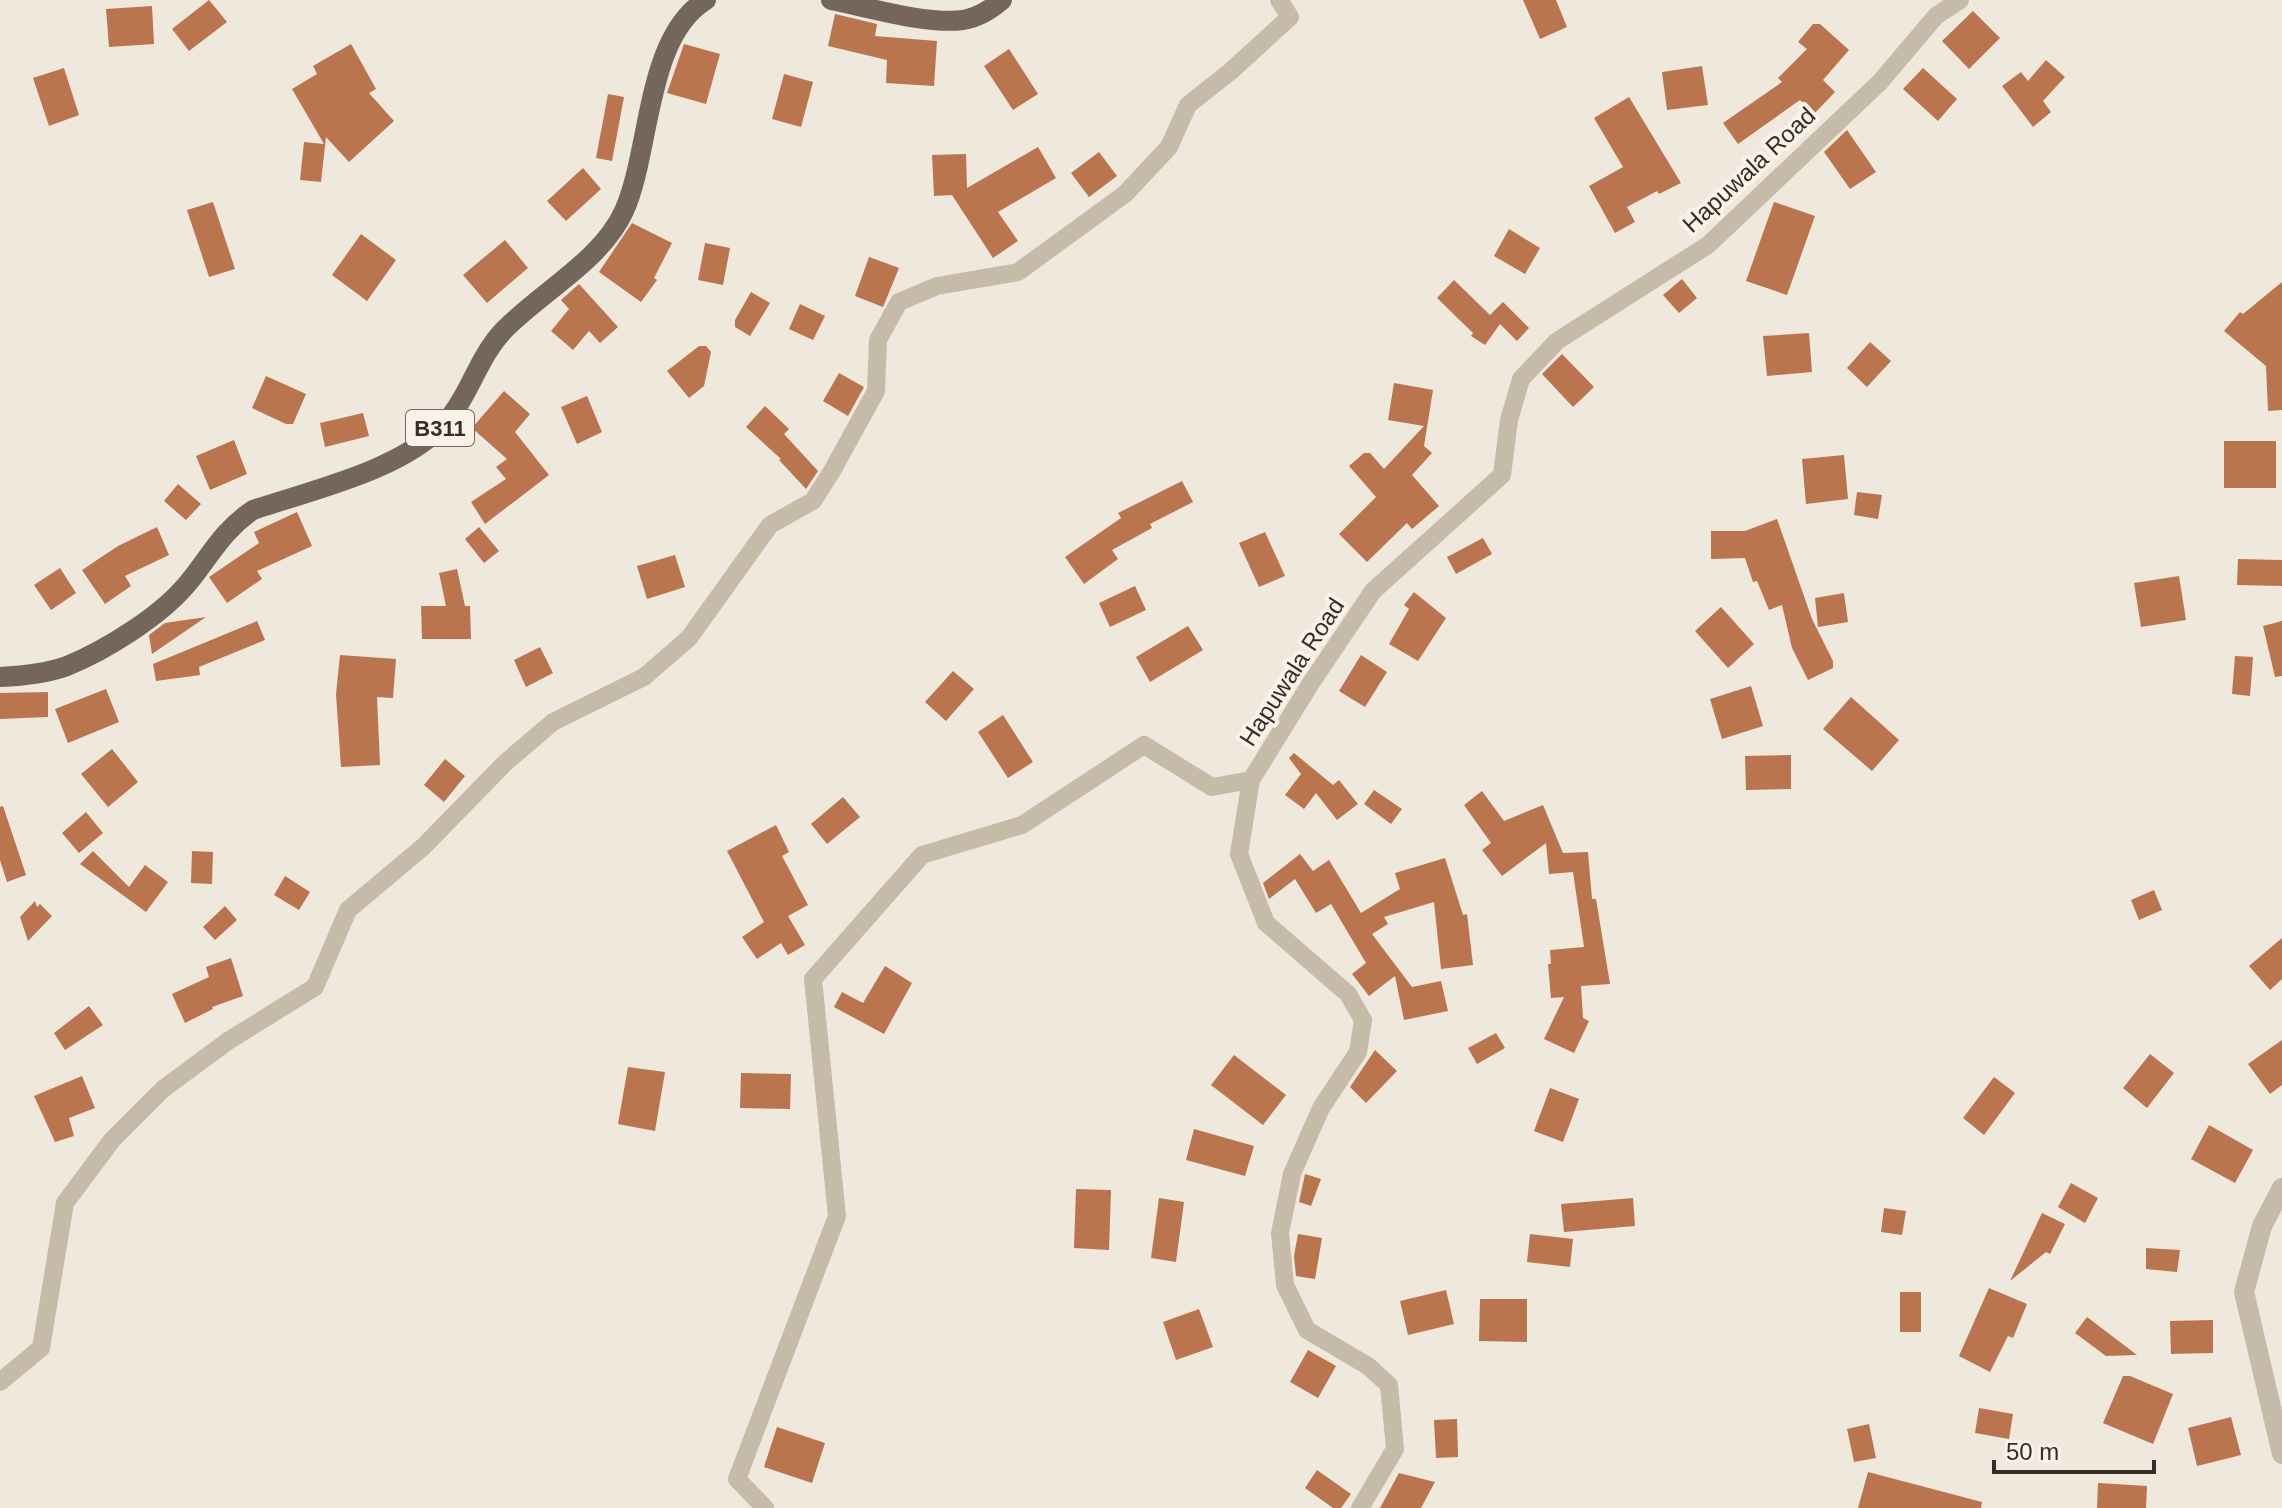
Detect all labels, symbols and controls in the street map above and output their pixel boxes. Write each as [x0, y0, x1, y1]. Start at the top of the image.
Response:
street label: Hapuwala Road [1677, 102, 1820, 238]
road number: B311 [406, 410, 474, 446]
street label: Hapuwala Road [1234, 593, 1349, 751]
scale bar [1994, 1424, 2154, 1474]
text: 50 m [2006, 1438, 2059, 1465]

